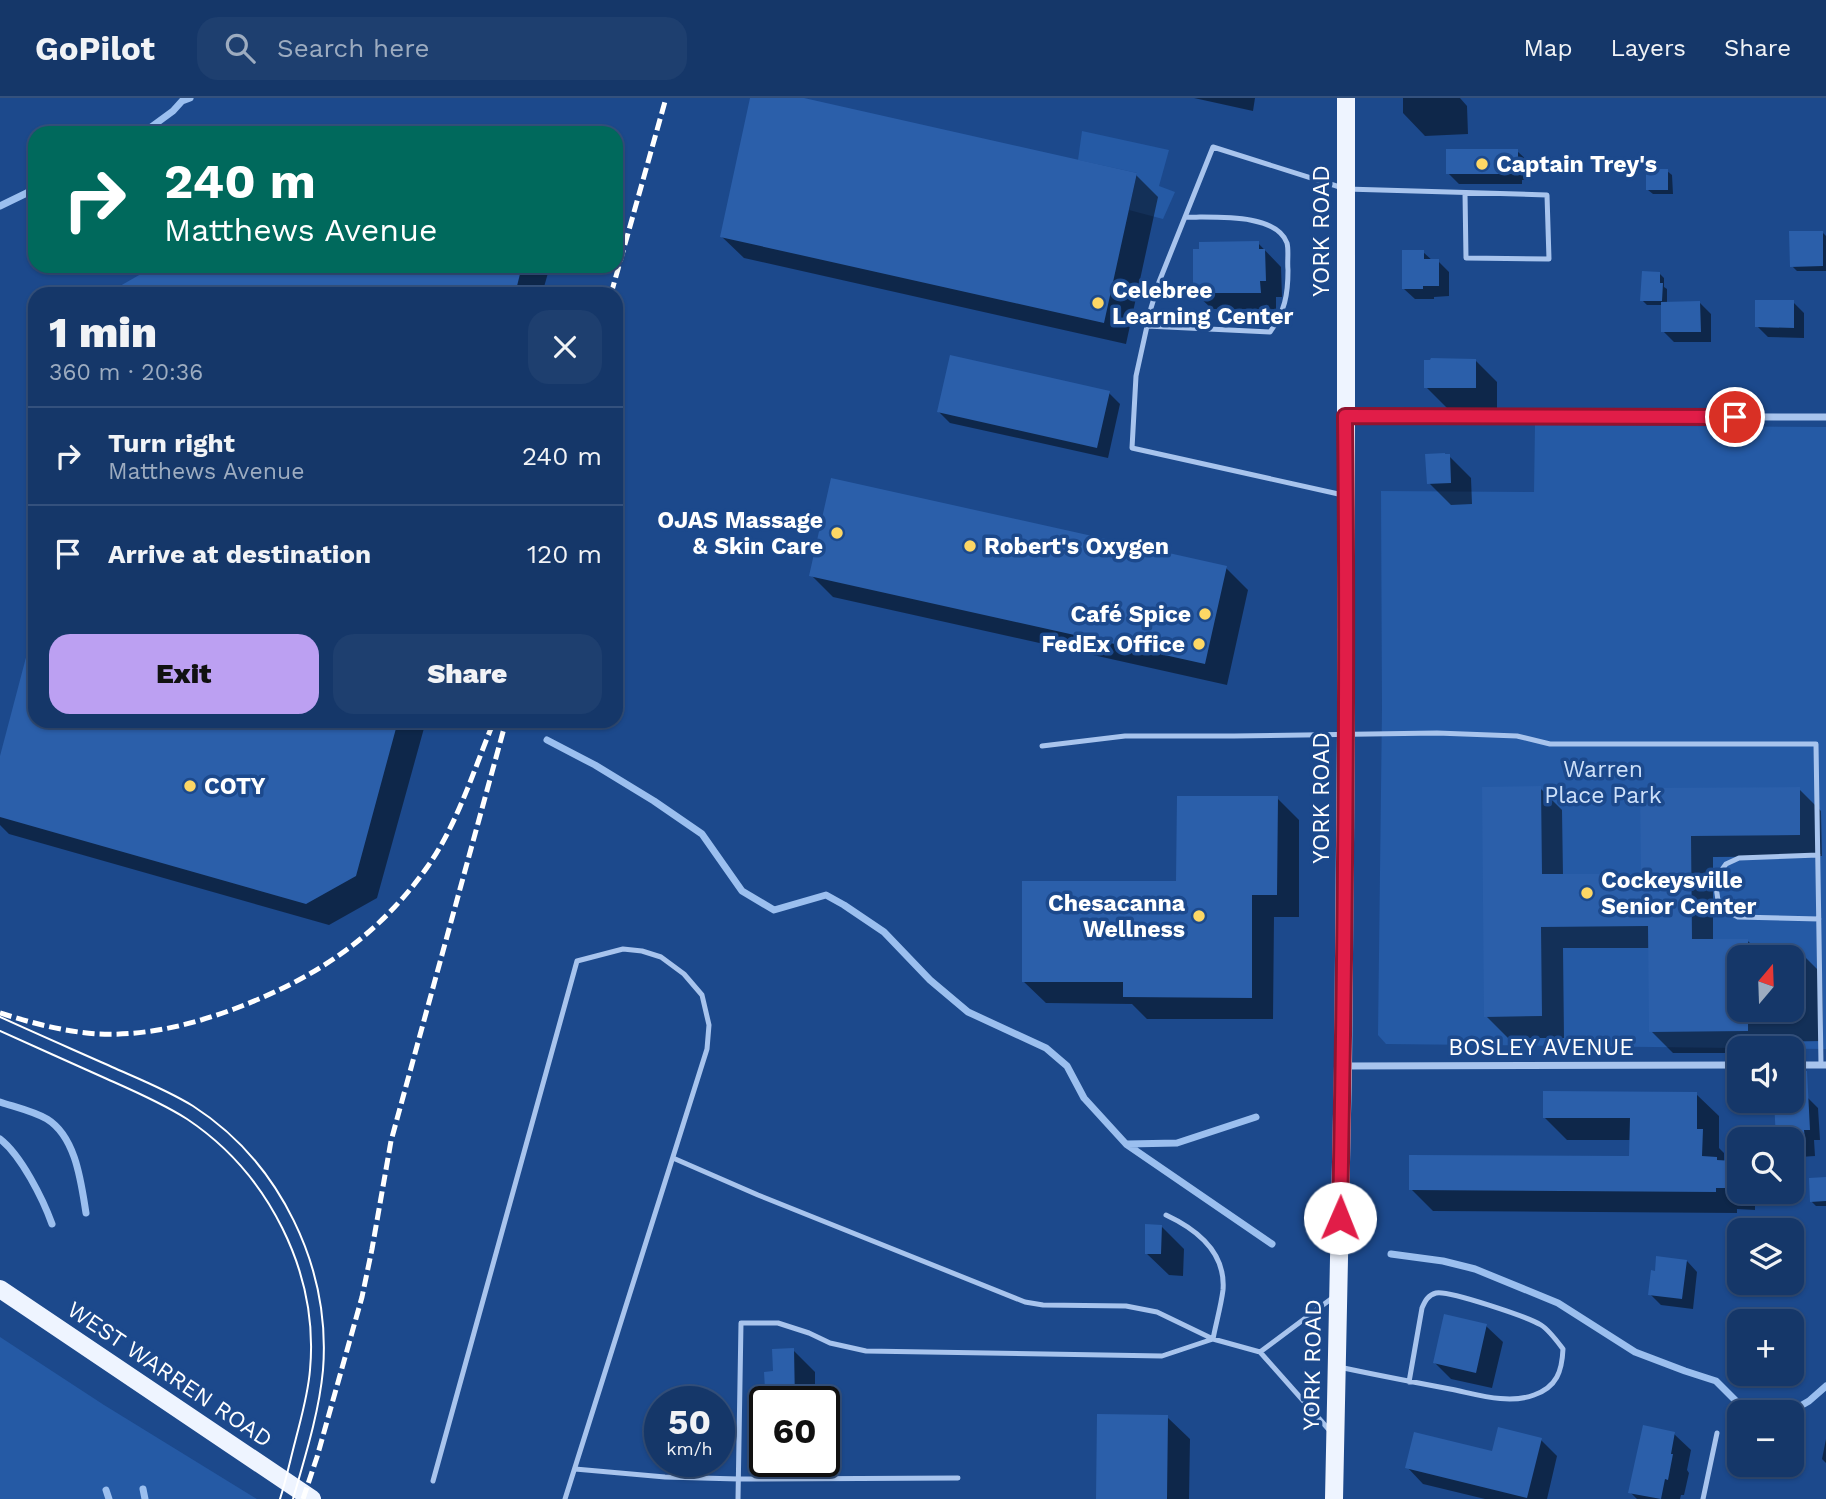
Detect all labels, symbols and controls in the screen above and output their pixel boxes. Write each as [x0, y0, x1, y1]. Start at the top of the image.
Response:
search box [197, 17, 687, 80]
text: GoPilot [35, 29, 155, 68]
icon: search [221, 29, 259, 67]
text: Search here [277, 33, 429, 63]
text: Map [1524, 34, 1572, 62]
text: Layers [1610, 34, 1686, 62]
text: Share [1724, 34, 1791, 62]
place label: Captain Trey's [1496, 151, 1657, 178]
text: 240 m [164, 152, 316, 210]
icon: right [49, 154, 140, 245]
marker: Captain Trey's [1474, 156, 1490, 172]
street label: YORK ROAD [1308, 165, 1335, 297]
text: Matthews Avenue [164, 211, 437, 249]
place label: Celebree Learning Center [1112, 277, 1293, 330]
marker: Celebree Learning Center [1090, 295, 1106, 311]
text: 1 min [49, 308, 157, 357]
button: close [528, 310, 602, 384]
text: 360 m · 20:36 [49, 359, 203, 386]
pin [1705, 387, 1765, 447]
icon: arrive [1716, 398, 1754, 436]
text: Turn right [108, 428, 235, 458]
icon: right [49, 437, 87, 475]
text: 240 m [522, 441, 602, 471]
text: Matthews Avenue [108, 458, 304, 485]
place label: OJAS Massage & Skin Care [657, 507, 823, 560]
marker: OJAS Massage & Skin Care [829, 525, 845, 541]
place label: Robert's Oxygen [984, 533, 1169, 560]
icon: arrive [49, 535, 87, 573]
marker: Robert's Oxygen [962, 538, 978, 554]
text: Arrive at destination [108, 539, 371, 569]
text: 120 m [527, 539, 602, 569]
place label: Café Spice [1070, 601, 1191, 628]
marker: Café Spice [1197, 606, 1213, 622]
place label: FedEx Office [1041, 631, 1185, 658]
button: Exit [49, 634, 319, 714]
button: Share [333, 634, 602, 714]
marker: FedEx Office [1191, 636, 1207, 652]
street label: YORK ROAD [1308, 732, 1335, 864]
park label: Warren Place Park [1544, 756, 1662, 809]
place label: COTY [204, 773, 266, 800]
marker: COTY [182, 778, 198, 794]
place label: Cockeysville Senior Center [1601, 867, 1757, 920]
marker: Cockeysville Senior Center [1579, 885, 1595, 901]
place label: Chesacanna Wellness [1048, 890, 1186, 943]
marker: Chesacanna Wellness [1191, 908, 1207, 924]
north arrow [1727, 945, 1804, 1022]
map controls [1727, 945, 1804, 1477]
street label: BOSLEY AVENUE [1448, 1034, 1634, 1061]
button: sound [1727, 1036, 1804, 1113]
button: search [1727, 1127, 1804, 1204]
position arrow [1303, 1181, 1377, 1255]
button: layers [1727, 1218, 1804, 1295]
street label: WEST WARREN ROAD [62, 1296, 277, 1453]
street label: YORK ROAD [1298, 1299, 1327, 1431]
button: + [1727, 1309, 1804, 1386]
speed limit sign: 60 [749, 1386, 840, 1477]
button: − [1727, 1400, 1804, 1477]
text: 50 [668, 1401, 711, 1443]
text: km/h [666, 1438, 713, 1459]

